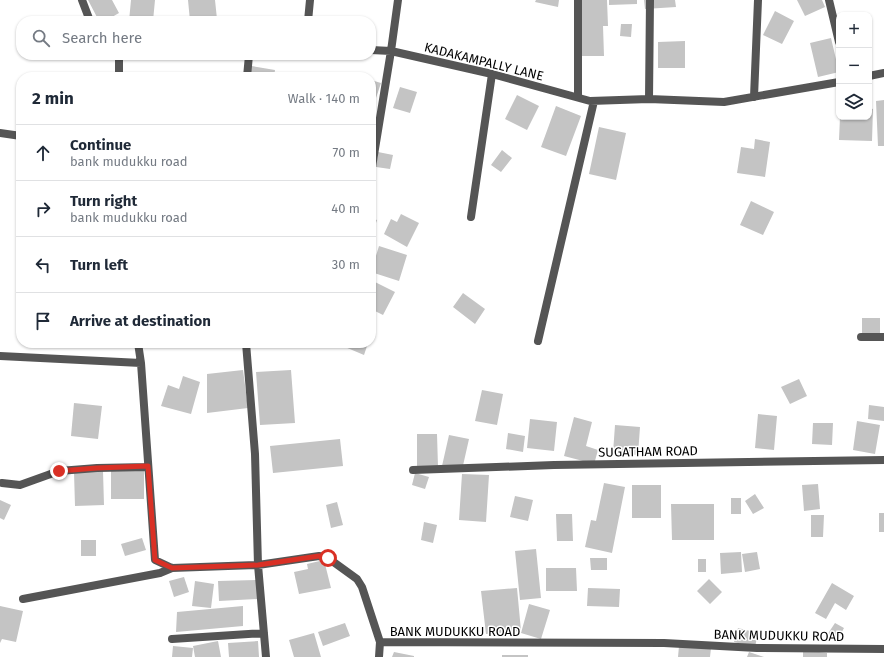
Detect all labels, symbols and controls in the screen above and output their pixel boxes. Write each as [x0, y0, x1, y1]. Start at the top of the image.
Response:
map controls [836, 12, 872, 120]
button: + [836, 12, 872, 48]
search box [16, 16, 376, 60]
icon: search [30, 27, 52, 49]
text: Search here [62, 29, 142, 47]
street label: KADAKAMPALLY LANE [423, 39, 545, 84]
button: − [836, 48, 872, 84]
button: layers [836, 84, 872, 120]
text: 2 min [32, 88, 74, 109]
text: Walk · 140 m [288, 91, 360, 106]
text: Continue [70, 136, 131, 154]
icon: ahead [32, 142, 54, 164]
text: 70 m [333, 145, 360, 160]
text: bank mudukku road [70, 154, 188, 169]
text: Turn right [70, 192, 137, 210]
icon: right [32, 198, 54, 220]
text: 40 m [331, 201, 360, 216]
text: bank mudukku road [70, 210, 188, 225]
icon: left [32, 254, 54, 276]
text: Turn left [70, 256, 128, 274]
text: 30 m [332, 257, 360, 272]
icon: arrive [32, 310, 54, 332]
text: Arrive at destination [70, 312, 211, 330]
street label: SUGATHAM ROAD [598, 443, 698, 460]
route end [50, 462, 68, 480]
route start [319, 549, 337, 567]
street label: BANK MUDUKKU ROAD [390, 624, 520, 639]
street label: BANK MUDUKKU ROAD [714, 627, 844, 644]

